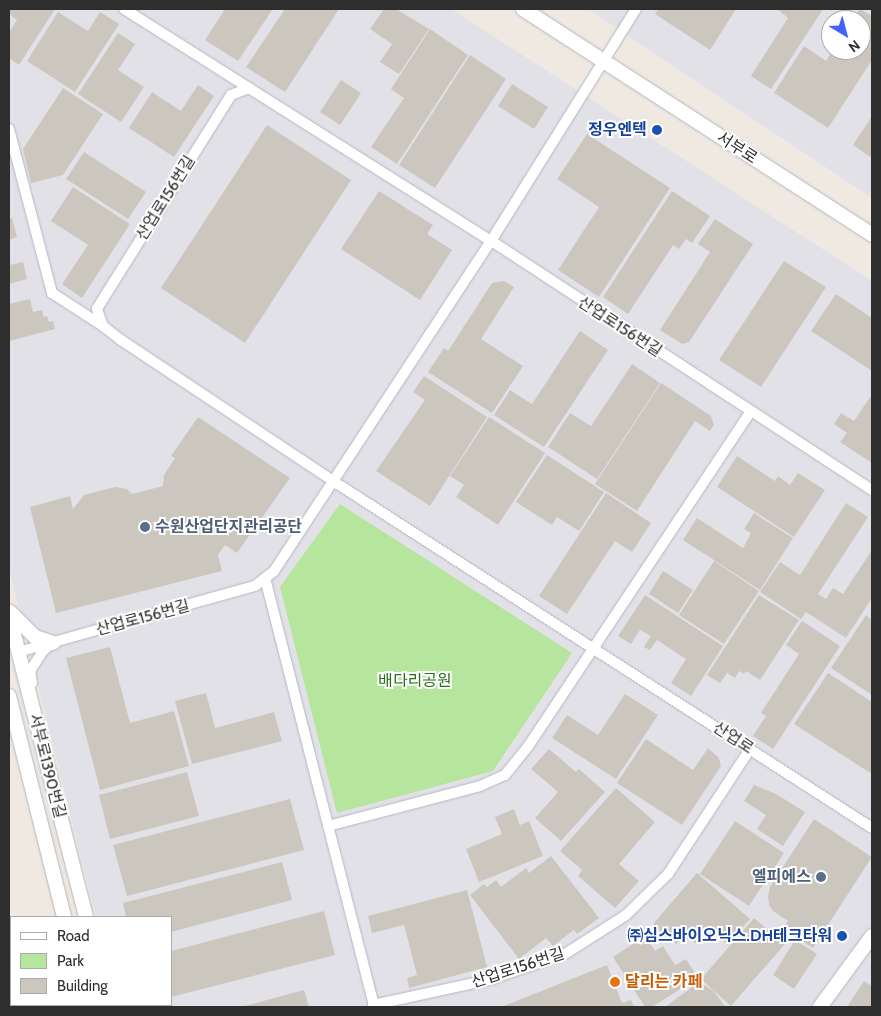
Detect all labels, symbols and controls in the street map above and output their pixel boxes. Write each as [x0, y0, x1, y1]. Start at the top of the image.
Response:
north arrow [821, 10, 871, 60]
text: N [845, 36, 864, 56]
place label: 정우엔텍 [588, 120, 647, 140]
marker: 정우엔텍 [651, 124, 663, 136]
street label: 서부로 [713, 128, 761, 168]
street label: 산업로156번길 [132, 152, 200, 244]
street label: 산업로156번길 [574, 293, 666, 361]
place label: 수원산업단지관리공단 [155, 517, 302, 537]
marker: 수원산업단지관리공단 [139, 521, 151, 533]
street label: 산업로156번길 [94, 596, 192, 640]
park label: 배다리공원 [378, 671, 452, 691]
street label: 서부로1390번길 [25, 711, 69, 821]
street label: 산업로 [709, 718, 757, 758]
place label: 엘피에스 [752, 867, 811, 887]
marker: 엘피에스 [815, 871, 827, 883]
legend [10, 916, 172, 1006]
place label: ㈜심스바이오닉스.DH테크타워 [627, 926, 832, 946]
text: Road [57, 927, 90, 945]
marker: ㈜심스바이오닉스.DH테크타워 [836, 930, 848, 942]
street label: 산업로156번길 [469, 944, 567, 992]
text: Park [57, 952, 84, 970]
place label: 달리는 카페 [625, 972, 702, 992]
marker: 달리는 카페 [609, 976, 621, 988]
text: Building [57, 977, 108, 995]

